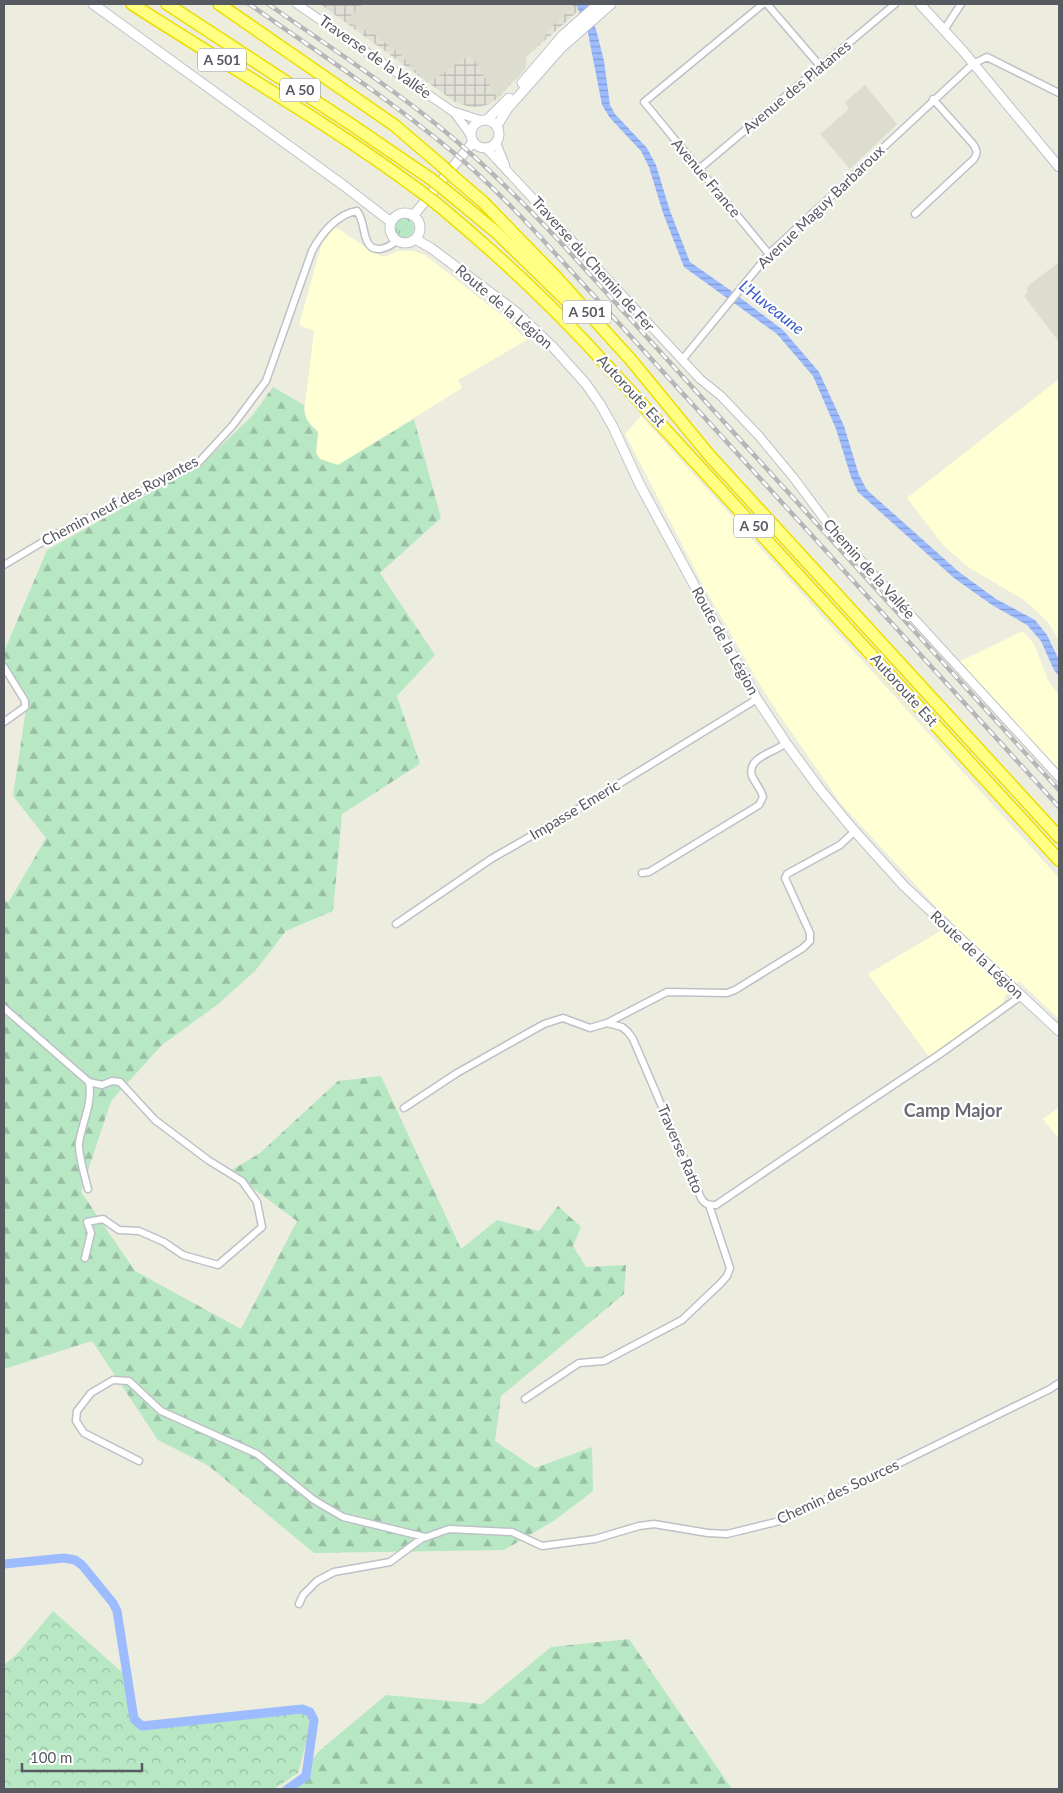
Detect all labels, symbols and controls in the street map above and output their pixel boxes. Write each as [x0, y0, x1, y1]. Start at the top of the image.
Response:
street label: Traverse de la Vallée [316, 11, 435, 102]
street label: Avenue des Platanes [739, 36, 854, 137]
road number: A 501 [198, 48, 246, 72]
road number: A 50 [280, 78, 320, 102]
street label: Avenue France [669, 134, 745, 221]
street label: Avenue Maguy Barbaroux [753, 140, 888, 272]
street label: Traverse du Chemin de Fer [528, 192, 659, 335]
street label: Route de la Légion [452, 260, 557, 352]
water label: L'Huveaune [736, 275, 809, 338]
road number: A 501 [563, 300, 611, 324]
street label: Autoroute Est [594, 351, 670, 430]
street label: Chemin neuf des Royantes [38, 451, 201, 549]
road number: A 50 [734, 514, 774, 538]
street label: Chemin de la Vallée [820, 515, 919, 622]
street label: Route de la Légion [689, 583, 763, 698]
street label: Autoroute Est [867, 649, 943, 730]
street label: Impasse Emeric [526, 775, 623, 843]
street label: Route de la Légion [927, 906, 1028, 1002]
district label: Camp Major [904, 1099, 1002, 1121]
street label: Traverse Ratto [654, 1102, 708, 1196]
street label: Chemin des Sources [774, 1455, 902, 1527]
scale bar [22, 1740, 142, 1772]
text: 100 m [30, 1748, 72, 1766]

